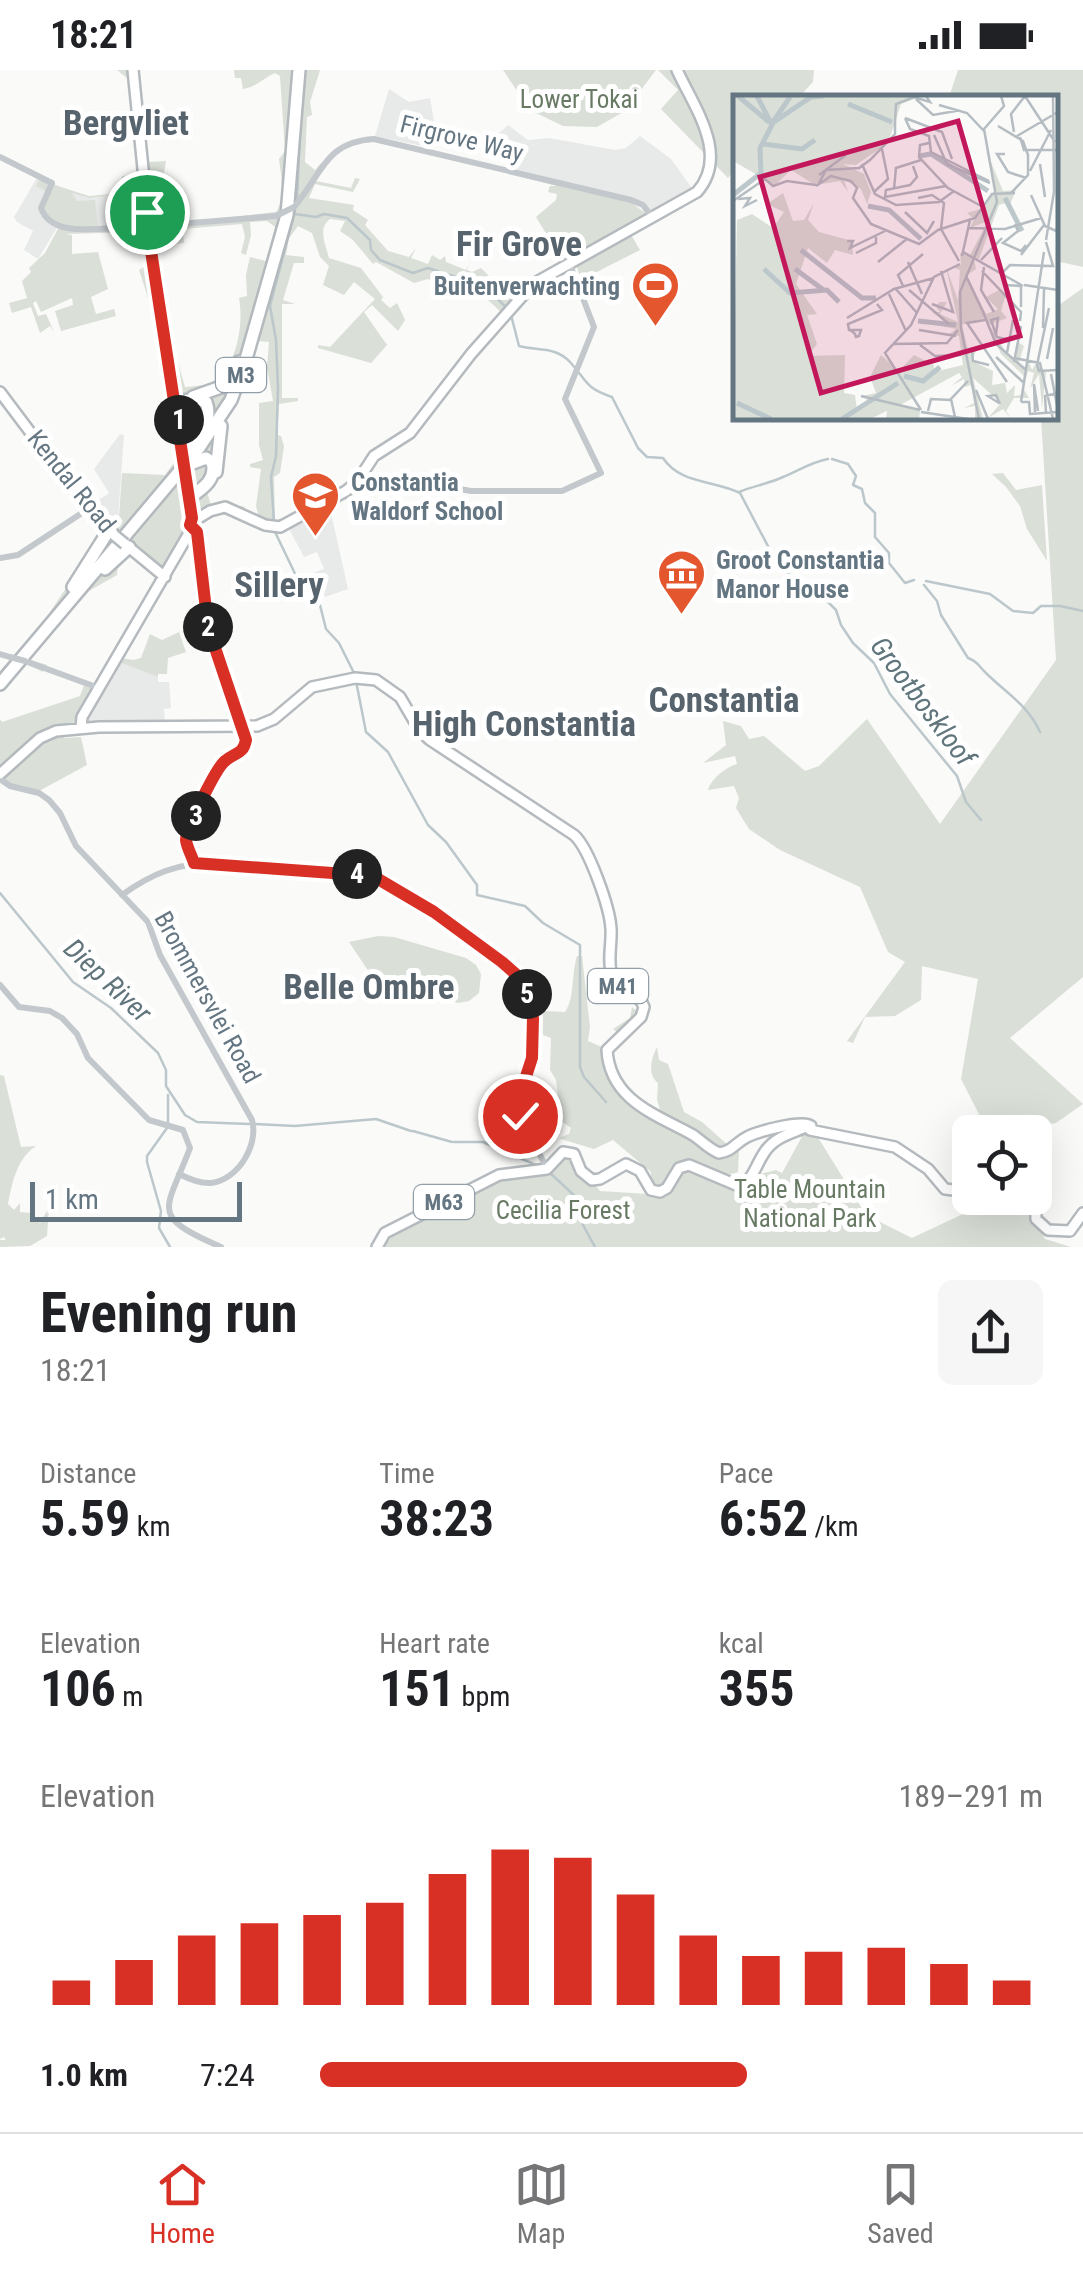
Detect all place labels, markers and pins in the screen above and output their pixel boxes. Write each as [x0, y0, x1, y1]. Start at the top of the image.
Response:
pin [105, 170, 190, 255]
sports icon: Buitenverwachting [629, 260, 681, 328]
place label: Buitenverwachting [434, 272, 620, 301]
pin: 1 [154, 395, 204, 445]
place label: Constantia Waldorf School [351, 468, 503, 526]
school or university icon: Constantia Waldorf School [290, 470, 342, 538]
place label: Groot Constantia Manor House [716, 546, 885, 604]
museum icon: Groot Constantia Manor House [655, 548, 707, 616]
pin: 2 [183, 602, 233, 652]
pin: 3 [171, 791, 221, 841]
pin: 4 [332, 849, 382, 899]
pin: 5 [502, 969, 552, 1019]
pin [478, 1074, 563, 1159]

